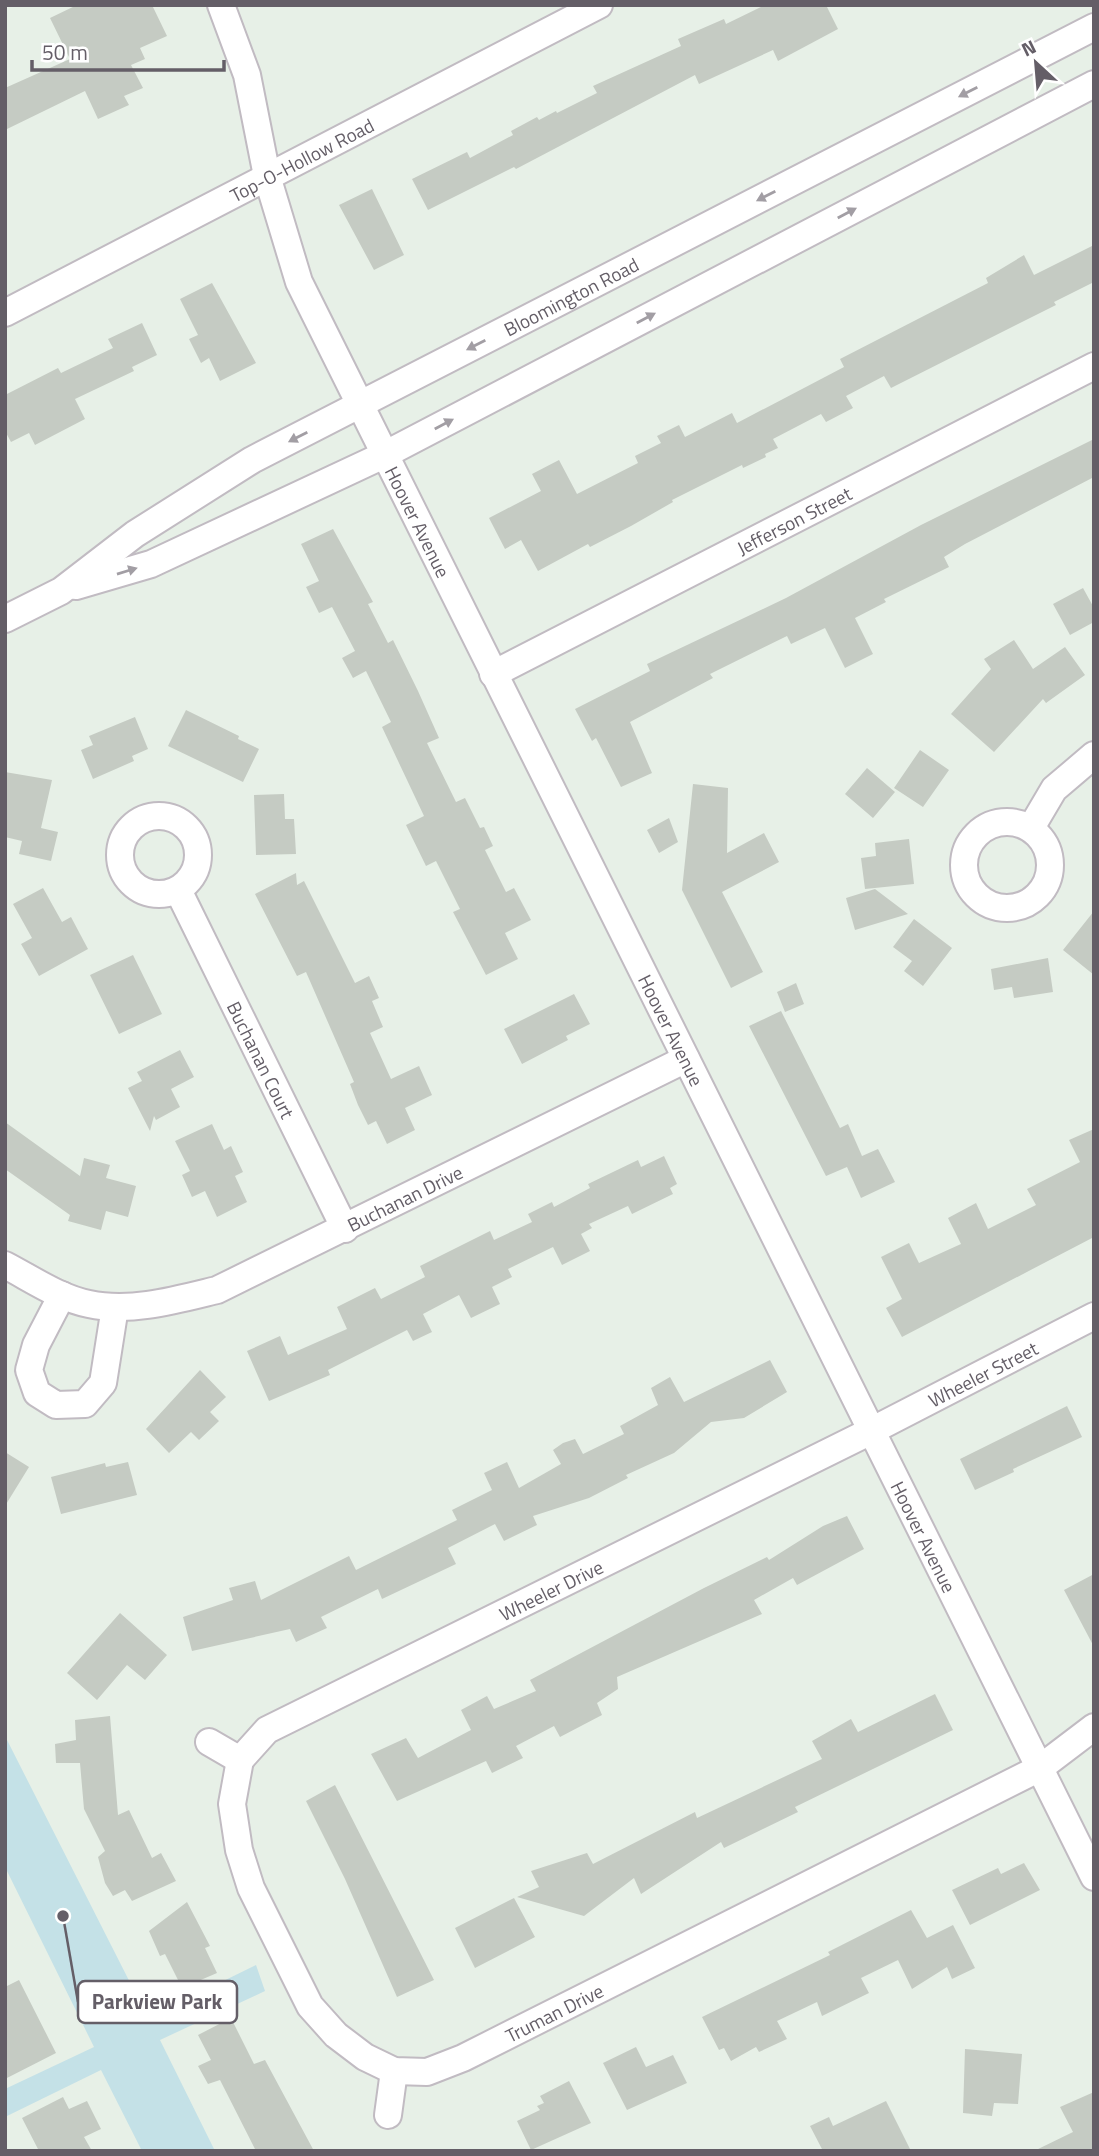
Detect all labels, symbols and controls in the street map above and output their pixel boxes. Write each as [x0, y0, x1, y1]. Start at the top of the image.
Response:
scale bar [32, 28, 224, 72]
north arrow [1001, 28, 1071, 98]
text: N [1016, 31, 1041, 63]
text: 50 m [42, 36, 88, 68]
one-way arrow [958, 87, 978, 98]
street label: Top-O-Hollow Road [224, 110, 379, 209]
one-way arrow [755, 190, 775, 202]
one-way arrow [837, 207, 857, 219]
street label: Bloomington Road [498, 249, 644, 343]
one-way arrow [636, 313, 656, 324]
one-way arrow [466, 340, 486, 351]
one-way arrow [434, 418, 454, 429]
one-way arrow [288, 431, 308, 443]
street label: Hoover Avenue [378, 461, 458, 582]
street label: Jefferson Street [731, 478, 857, 561]
one-way arrow [116, 566, 137, 576]
street label: Hoover Avenue [632, 969, 712, 1091]
street label: Buchanan Court [220, 996, 303, 1123]
street label: Buchanan Drive [342, 1157, 467, 1238]
street label: Wheeler Street [923, 1333, 1043, 1414]
street label: Hoover Avenue [884, 1476, 964, 1597]
street label: Wheeler Drive [494, 1552, 608, 1628]
street label: Truman Drive [500, 1975, 608, 2049]
callout: Parkview Park [78, 1981, 237, 2023]
text: Parkview Park [92, 1985, 223, 2017]

